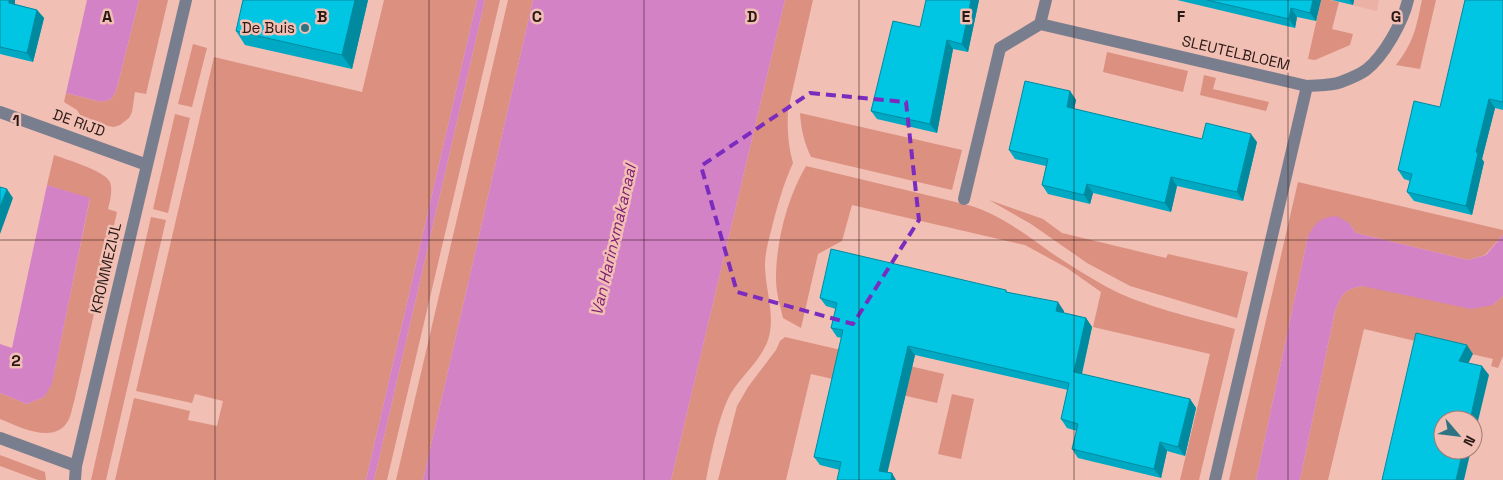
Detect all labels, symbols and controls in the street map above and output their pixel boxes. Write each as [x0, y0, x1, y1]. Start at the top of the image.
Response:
text: A [102, 6, 112, 27]
text: B [317, 6, 327, 27]
text: C [532, 6, 542, 27]
text: D [747, 6, 757, 27]
text: E [962, 6, 971, 27]
text: F [1177, 6, 1186, 27]
text: G [1391, 6, 1401, 27]
place label: De Buis [242, 18, 295, 37]
marker: De Buis [299, 22, 311, 34]
street label: SLEUTELBLOEM [1180, 31, 1292, 74]
street label: DE RIJD [50, 104, 108, 141]
text: 1 [12, 110, 20, 131]
water label: Van Harinxmakanaal [586, 161, 642, 318]
street label: KROMMEZIJL [86, 221, 125, 315]
text: 2 [11, 350, 21, 371]
north arrow [1433, 410, 1483, 460]
text: N [1459, 433, 1480, 449]

